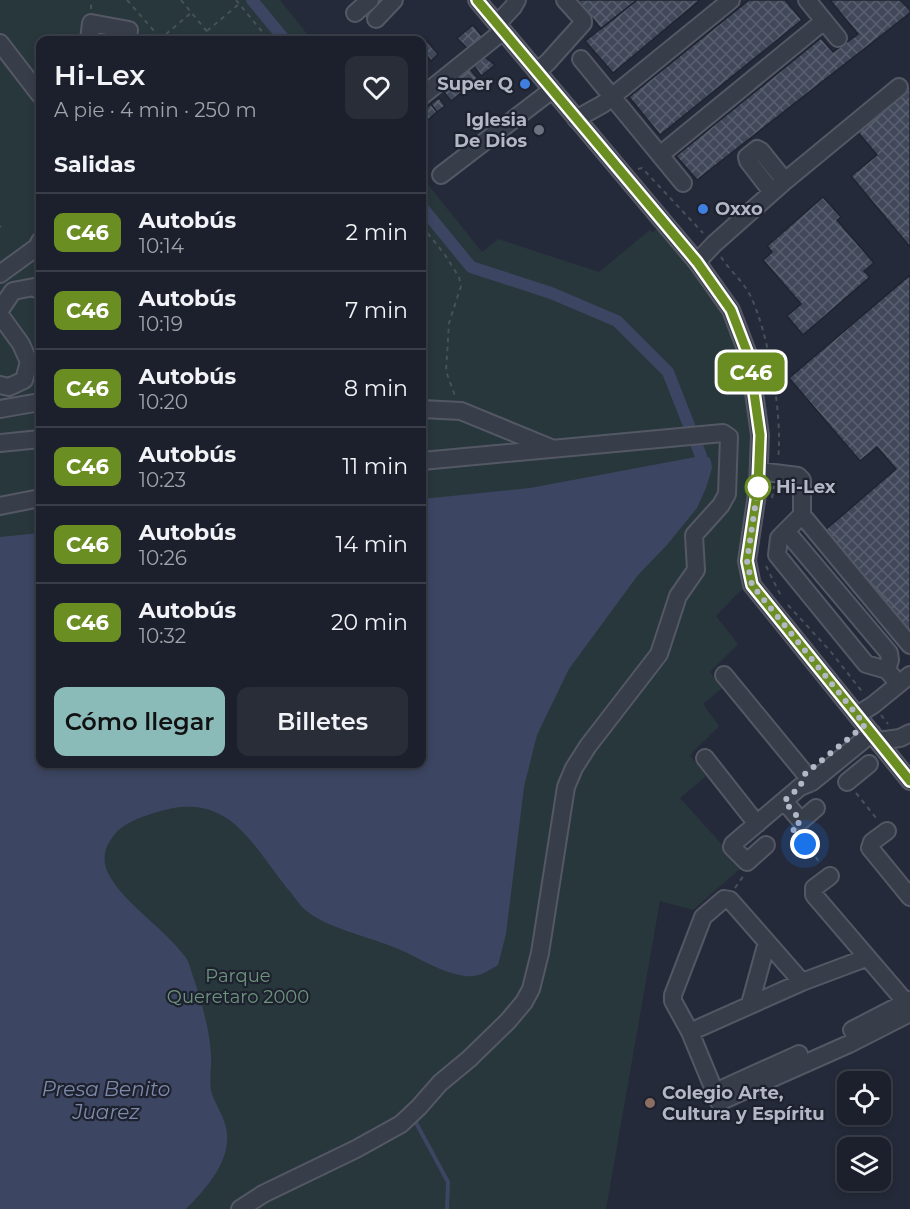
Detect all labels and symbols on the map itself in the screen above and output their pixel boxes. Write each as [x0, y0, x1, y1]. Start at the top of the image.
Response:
place label: Super Q [437, 73, 514, 95]
marker: Super Q [518, 77, 532, 91]
place label: Iglesia De Dios [454, 109, 527, 152]
marker: Iglesia De Dios [532, 123, 546, 137]
place label: Oxxo [715, 198, 763, 220]
marker: Oxxo [696, 202, 710, 216]
line badge: C46 [716, 352, 786, 392]
marker: Hi-Lex [745, 474, 771, 500]
place label: Hi-Lex [776, 476, 836, 498]
your location [790, 829, 820, 859]
park label: Parque Queretaro 2000 [167, 965, 309, 1008]
water label: Presa Benito Juarez [42, 1077, 170, 1124]
place label: Colegio Arte, Cultura y Espíritu [662, 1082, 825, 1125]
marker: Colegio Arte, Cultura y Espíritu [643, 1096, 657, 1110]

